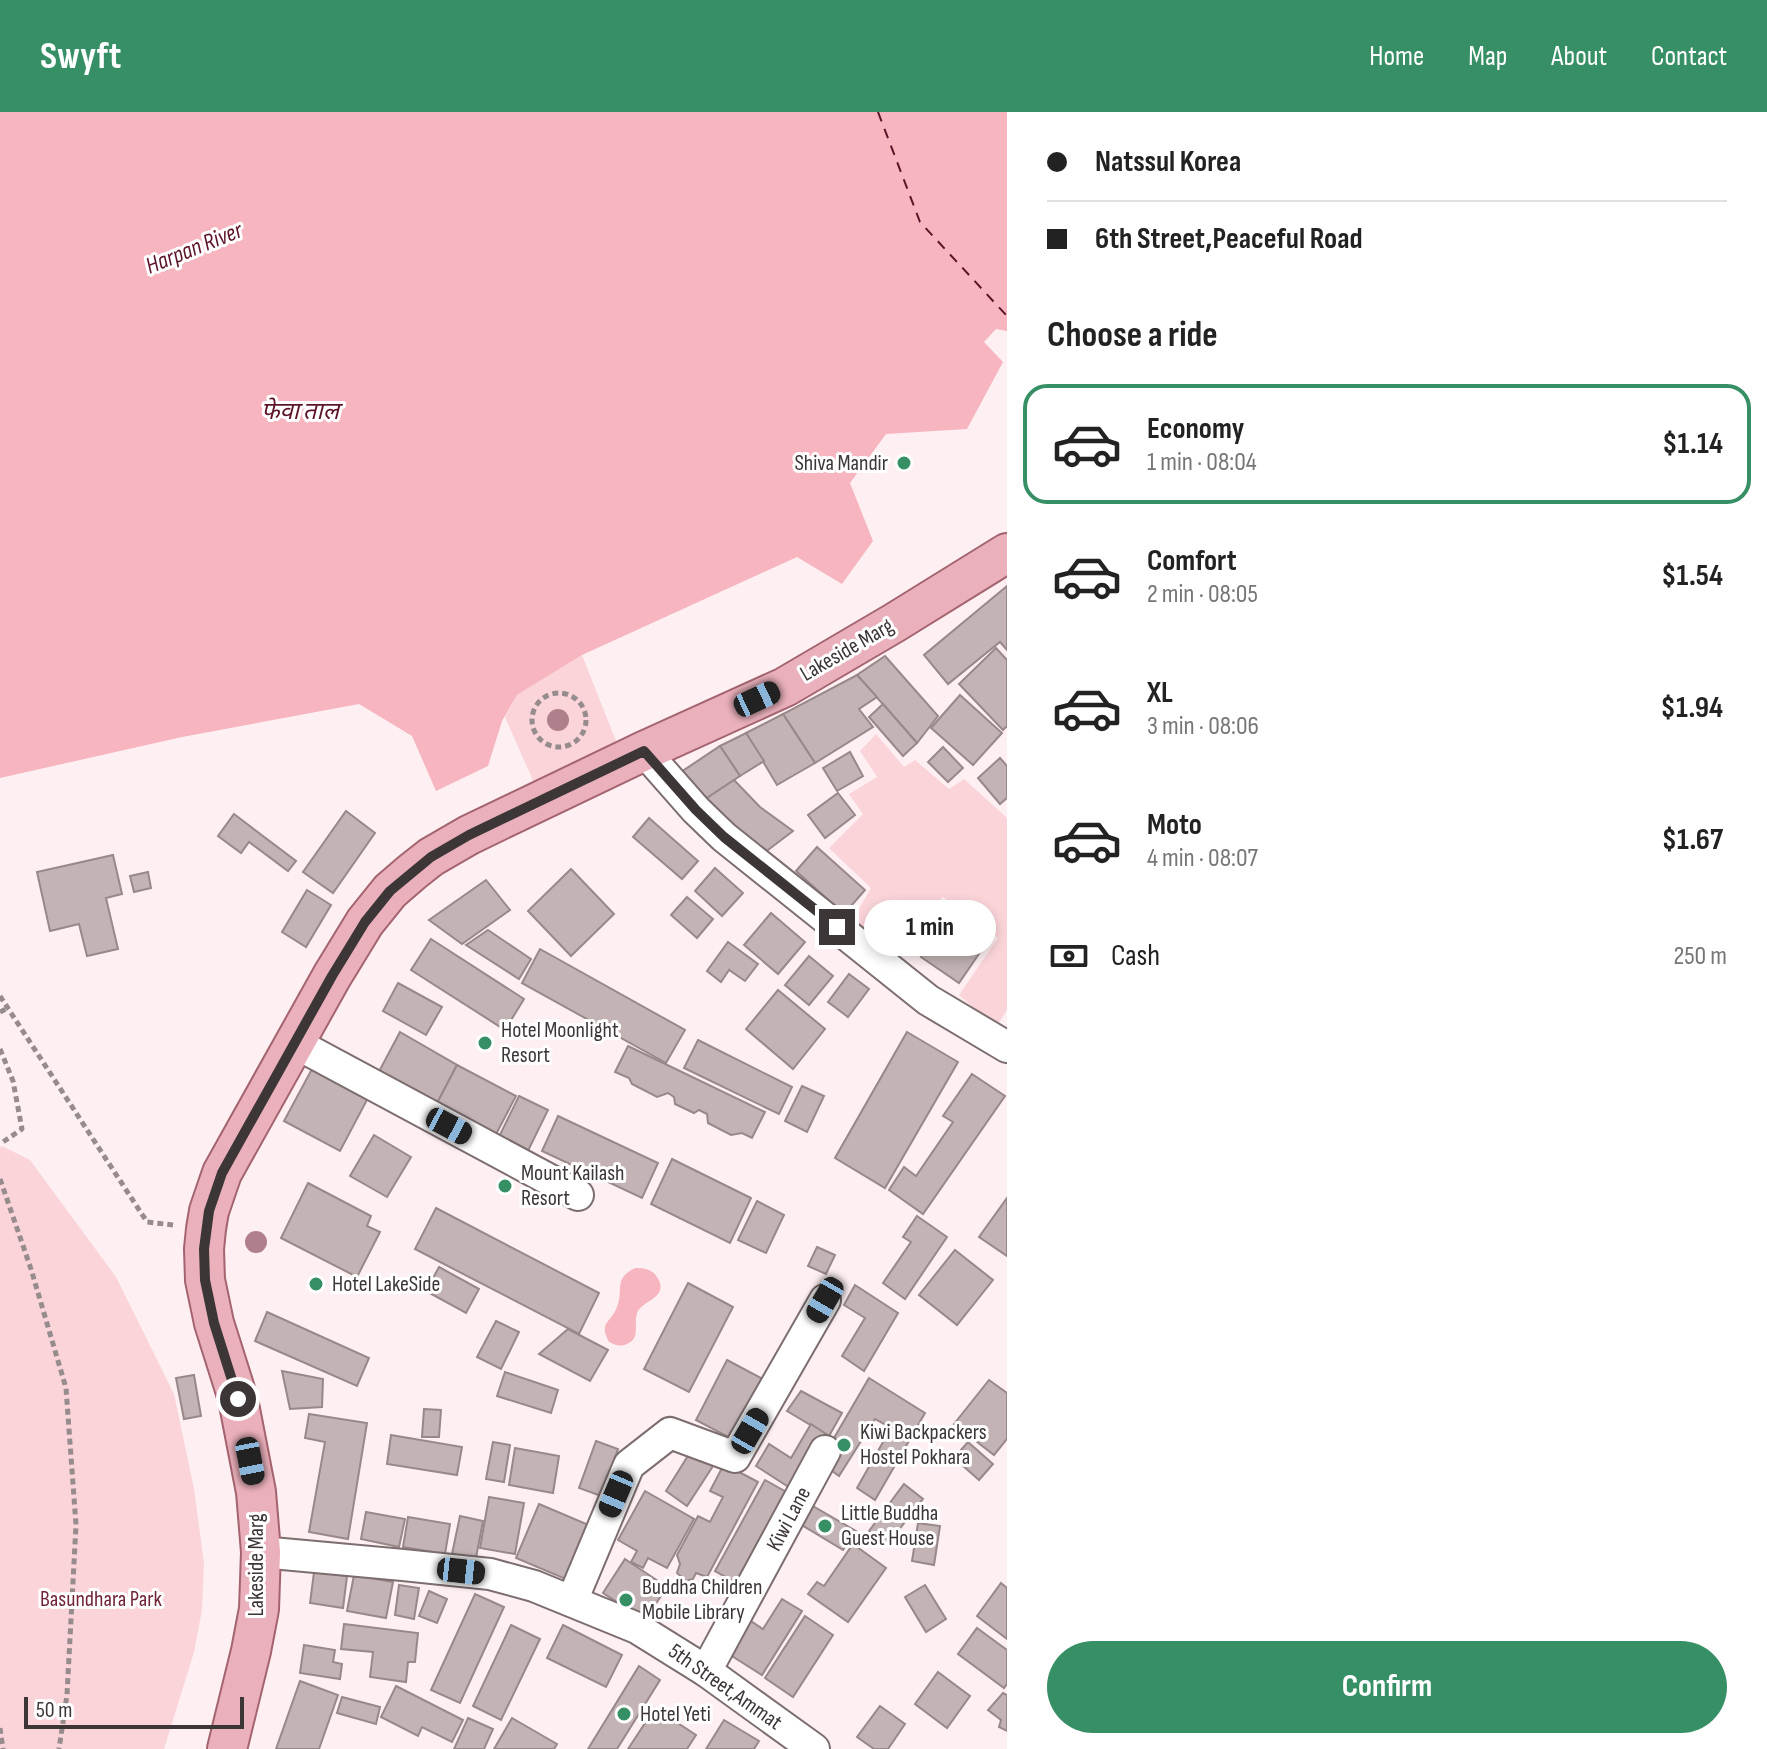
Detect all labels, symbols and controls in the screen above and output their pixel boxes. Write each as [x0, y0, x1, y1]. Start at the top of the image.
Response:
text: Swyft [40, 34, 121, 79]
text: Home [1369, 40, 1424, 73]
text: Map [1468, 40, 1507, 73]
text: About [1551, 40, 1607, 73]
text: Contact [1651, 40, 1727, 73]
text: Natssul Korea [1095, 144, 1241, 180]
water label: Harpan River [141, 215, 248, 281]
text: 6th Street,Peaceful Road [1095, 221, 1363, 257]
text: Choose a ride [1047, 314, 1218, 357]
water label: फेवा ताल [261, 397, 344, 426]
icon: car [1051, 408, 1123, 480]
text: Economy [1147, 411, 1244, 447]
text: $1.14 [1662, 426, 1723, 462]
text: 1 min · 08:04 [1147, 447, 1257, 478]
place label: Shiva Mandir [794, 450, 888, 477]
marker: Shiva Mandir [895, 454, 913, 472]
icon: car [1051, 540, 1123, 612]
text: Comfort [1147, 543, 1237, 579]
text: $1.54 [1661, 558, 1723, 594]
text: 2 min · 08:05 [1147, 579, 1258, 610]
street label: Lakeside Marg [796, 612, 899, 687]
icon: car [1051, 672, 1123, 744]
text: XL [1147, 675, 1173, 711]
car [730, 678, 784, 720]
text: $1.94 [1661, 690, 1723, 726]
text: 3 min · 08:06 [1147, 711, 1259, 742]
icon: car [1051, 804, 1123, 876]
text: Moto [1147, 807, 1202, 843]
text: $1.67 [1662, 822, 1723, 858]
text: 4 min · 08:07 [1147, 843, 1258, 874]
callout: 1 min [865, 899, 997, 955]
route end [819, 909, 855, 945]
text: 1 min [906, 912, 954, 943]
icon: cash [1047, 934, 1091, 978]
text: Cash [1111, 938, 1160, 974]
text: 250 m [1673, 941, 1727, 972]
place label: Hotel Moonlight Resort [501, 1017, 619, 1069]
marker: Hotel Moonlight Resort [476, 1034, 494, 1052]
car [422, 1104, 476, 1148]
place label: Mount Kailash Resort [521, 1160, 624, 1212]
marker: Mount Kailash Resort [496, 1177, 514, 1195]
place label: Hotel LakeSide [332, 1271, 440, 1298]
car [803, 1273, 847, 1327]
marker: Hotel LakeSide [307, 1275, 325, 1293]
route start [220, 1381, 256, 1417]
car [728, 1404, 772, 1458]
place label: Kiwi Backpackers Hostel Pokhara [860, 1419, 987, 1471]
car [234, 1435, 266, 1487]
marker: Kiwi Backpackers Hostel Pokhara [835, 1436, 853, 1454]
car [596, 1467, 636, 1521]
street label: Kiwi Lane [761, 1482, 817, 1556]
place label: Little Buddha Guest House [841, 1500, 938, 1552]
street label: Lakeside Marg [243, 1513, 270, 1617]
marker: Little Buddha Guest House [816, 1517, 834, 1535]
car [436, 1557, 486, 1585]
place label: Buddha Children Mobile Library [642, 1574, 762, 1626]
park label: Basundhara Park [40, 1586, 163, 1613]
marker: Buddha Children Mobile Library [617, 1591, 635, 1609]
street label: 5th Street,Ammat [663, 1638, 787, 1736]
button: Confirm [1047, 1641, 1727, 1733]
scale bar [24, 1693, 244, 1729]
text: 50 m [36, 1697, 72, 1724]
place label: Hotel Yeti [640, 1701, 711, 1728]
marker: Hotel Yeti [615, 1705, 633, 1723]

